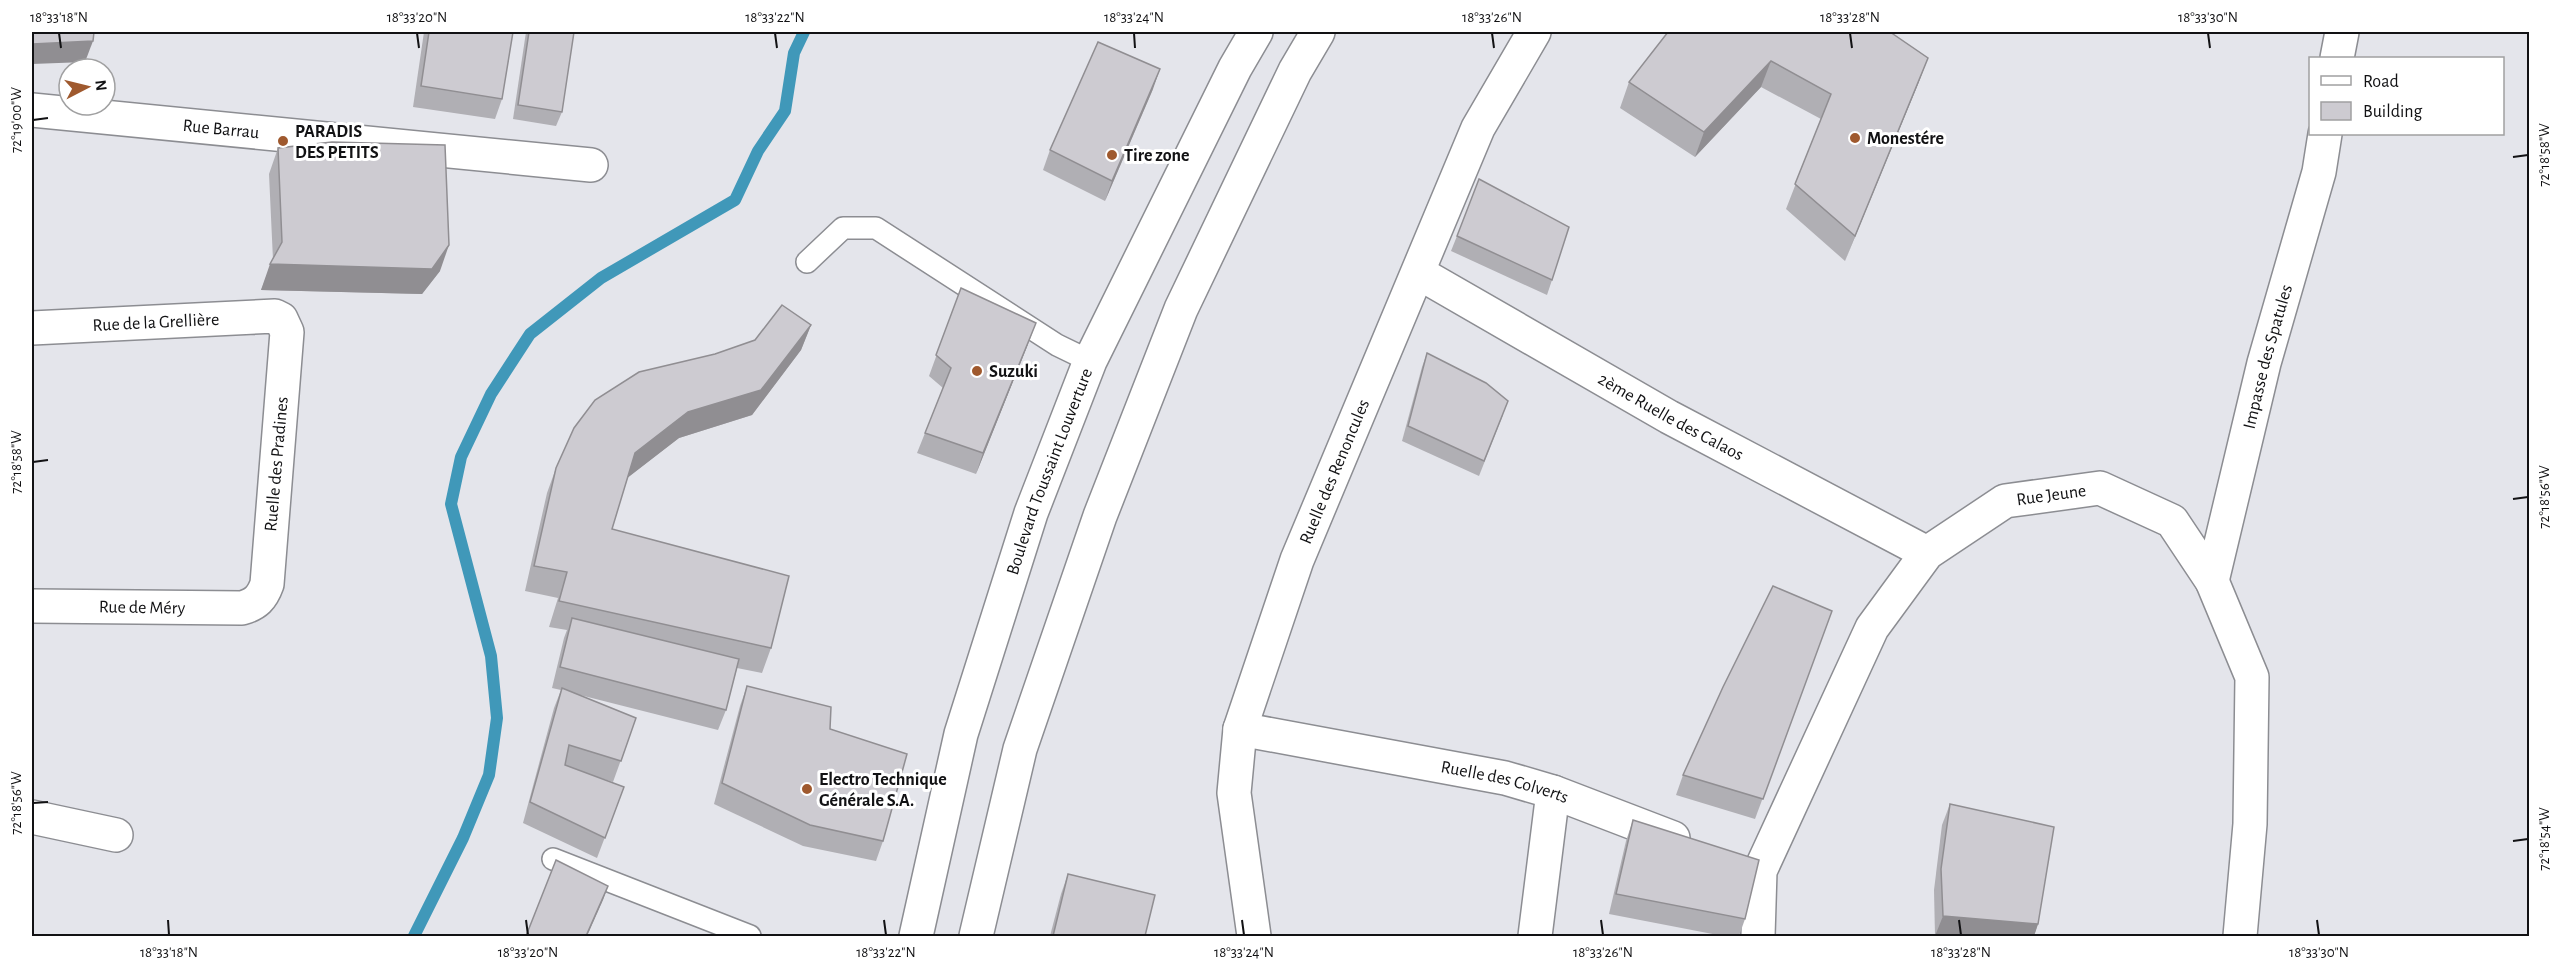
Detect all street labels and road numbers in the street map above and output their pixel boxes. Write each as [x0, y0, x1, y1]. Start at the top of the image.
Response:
street label: Rue Barrau [182, 117, 260, 142]
street label: Impasse des Spatules [2241, 283, 2296, 431]
street label: Rue de la Grellière [92, 311, 220, 335]
street label: Boulevard Toussaint Louverture [1004, 366, 1096, 577]
street label: 2ème Ruelle des Calaos [1595, 370, 1746, 465]
street label: Ruelle des Pradines [262, 396, 292, 532]
street label: Ruelle des Renoncules [1297, 397, 1373, 547]
street label: Rue Jeune [2015, 482, 2087, 509]
street label: Rue de Méry [99, 598, 186, 618]
street label: Ruelle des Colverts [1439, 758, 1571, 807]

